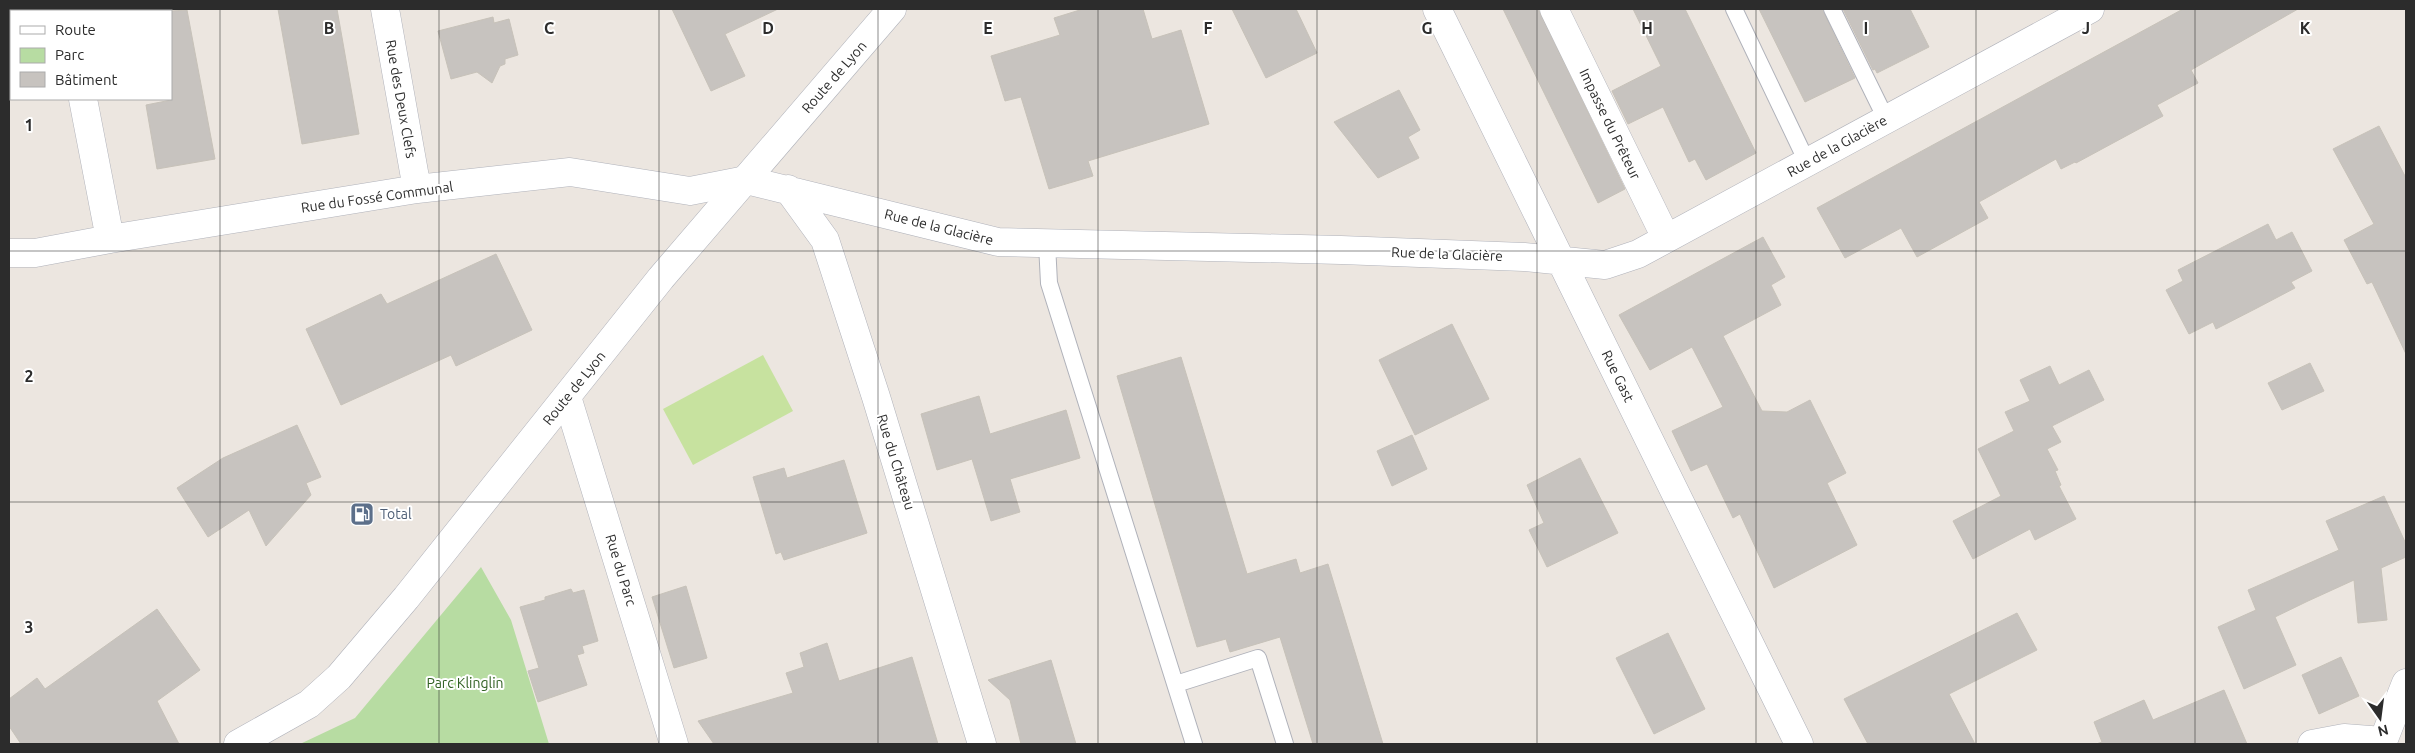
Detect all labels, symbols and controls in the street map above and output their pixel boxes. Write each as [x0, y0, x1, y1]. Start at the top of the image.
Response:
legend [10, 10, 172, 100]
text: B [324, 19, 334, 37]
text: C [544, 19, 554, 37]
text: D [762, 19, 774, 37]
text: E [983, 19, 993, 37]
text: F [1204, 19, 1213, 37]
text: G [1421, 19, 1433, 37]
text: H [1641, 19, 1653, 37]
text: I [1864, 19, 1868, 37]
text: J [2082, 19, 2090, 37]
text: K [2300, 19, 2311, 37]
text: Route [55, 21, 96, 38]
street label: Rue des Deux Clefs [383, 38, 419, 160]
street label: Route de Lyon [798, 38, 870, 116]
text: Parc [55, 46, 84, 63]
street label: Impasse du Prêteur [1576, 66, 1644, 183]
text: Bâtiment [55, 71, 118, 88]
street label: Rue de la Glacière [1784, 112, 1890, 180]
text: 1 [24, 116, 34, 134]
street label: Rue du Fossé Communal [300, 178, 454, 216]
street label: Rue de la Glacière [883, 206, 995, 248]
street label: Rue de la Glacière [1391, 244, 1503, 264]
street label: Rue Gast [1599, 347, 1638, 405]
street label: Route de Lyon [539, 348, 609, 428]
text: 2 [24, 367, 34, 385]
street label: Rue du Château [874, 412, 918, 512]
fuel station icon: Total [349, 501, 375, 527]
place label: Total [380, 506, 412, 522]
street label: Rue du Parc [602, 532, 640, 608]
text: 3 [24, 618, 34, 636]
park label: Parc Klinglin [426, 675, 504, 691]
north arrow [2355, 693, 2405, 743]
text: N [2376, 722, 2390, 740]

